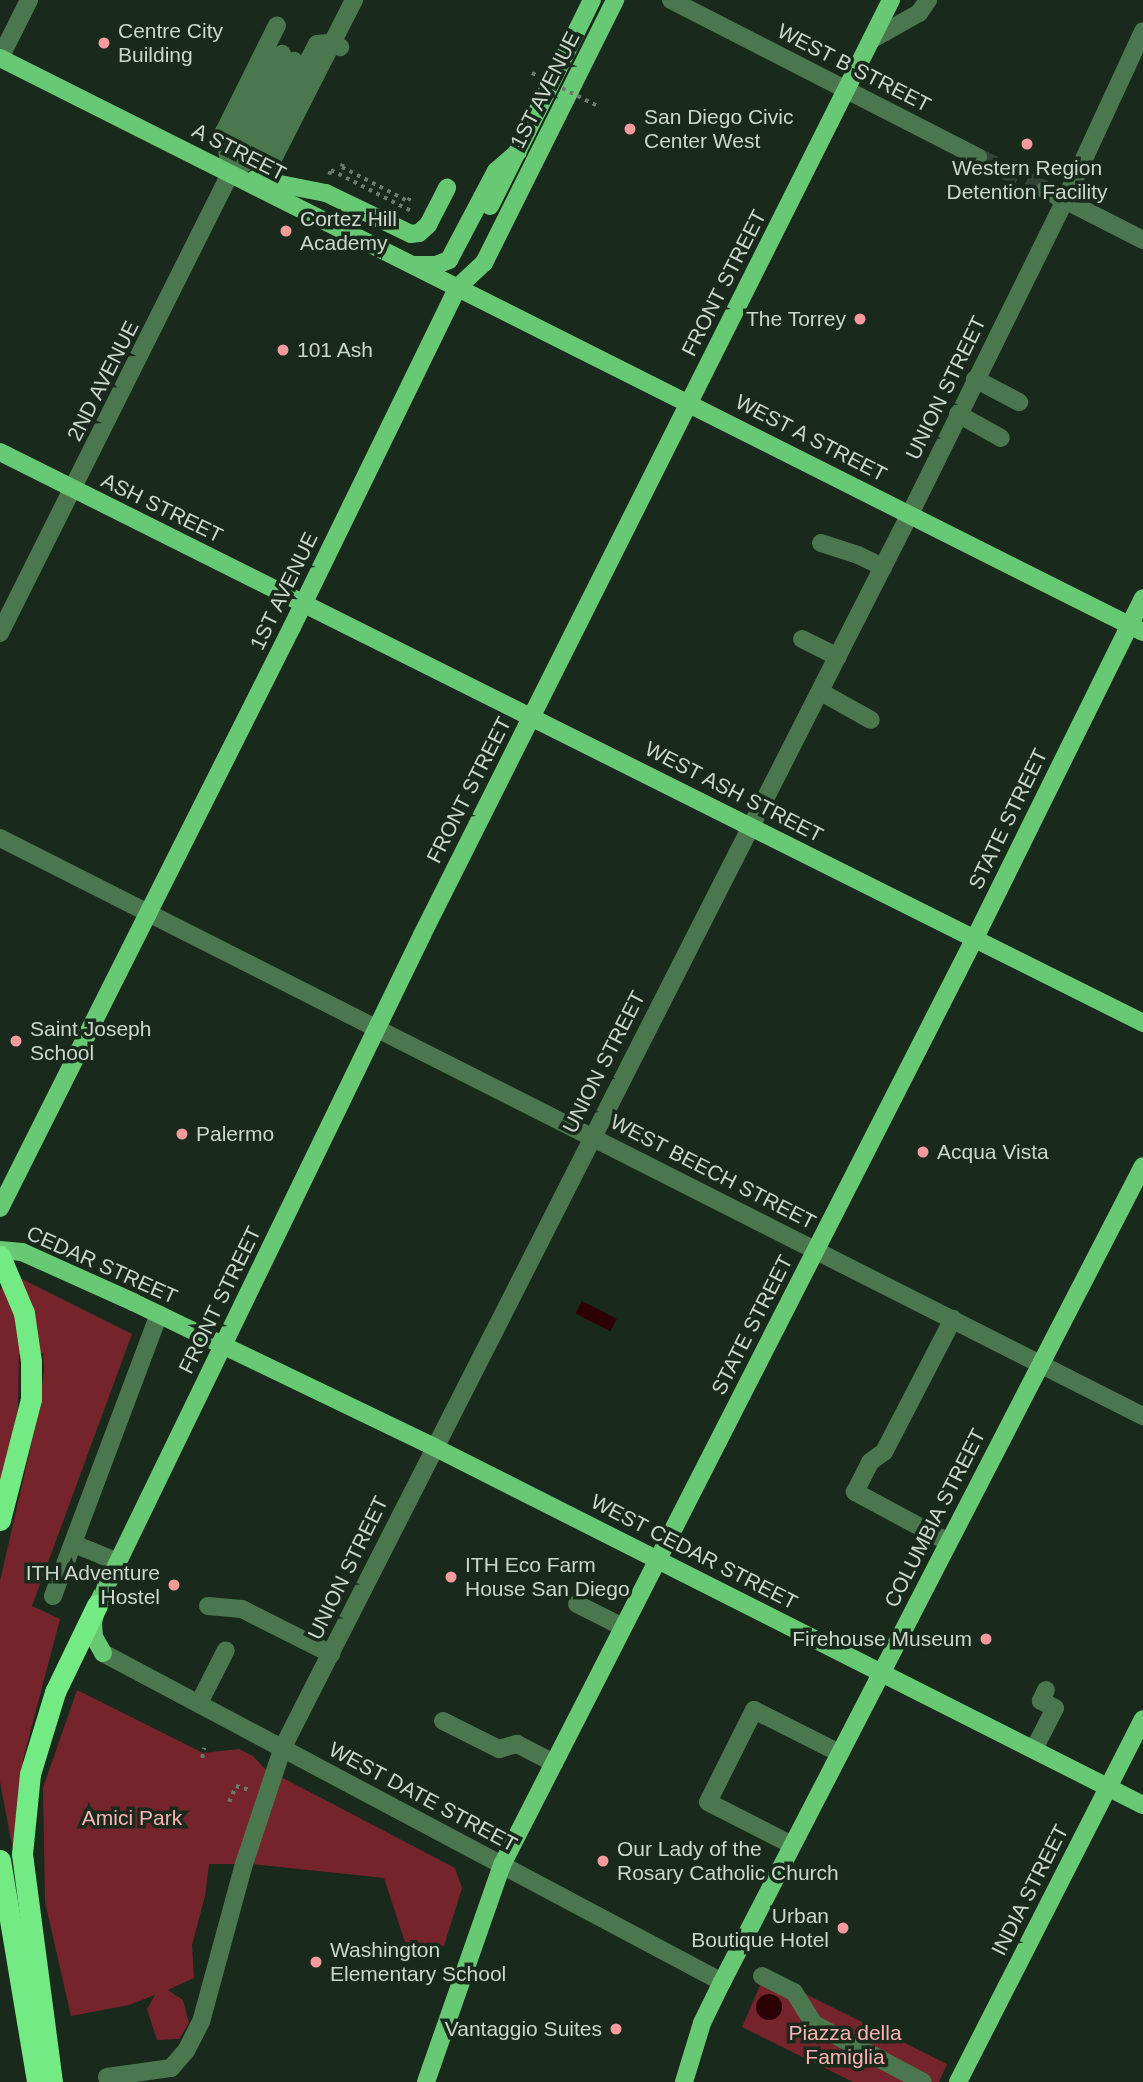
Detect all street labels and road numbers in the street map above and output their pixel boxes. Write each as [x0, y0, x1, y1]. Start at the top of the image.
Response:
street label: WEST B STREET [773, 18, 935, 118]
street label: 1ST AVENUE [504, 27, 586, 153]
street label: A STREET [188, 117, 290, 187]
street label: FRONT STREET [676, 206, 772, 360]
street label: UNION STREET [900, 312, 992, 464]
street label: 2ND AVENUE [62, 316, 144, 446]
street label: WEST A STREET [730, 388, 892, 488]
street label: ASH STREET [97, 468, 227, 548]
street label: 1ST AVENUE [244, 527, 324, 655]
street label: FRONT STREET [421, 713, 517, 867]
street label: WEST ASH STREET [640, 736, 828, 848]
street label: STATE STREET [963, 745, 1053, 893]
street label: UNION STREET [557, 987, 651, 1137]
street label: WEST BEECH STREET [606, 1109, 820, 1235]
street label: CEDAR STREET [23, 1221, 181, 1309]
street label: FRONT STREET [173, 1222, 267, 1378]
street label: STATE STREET [706, 1251, 798, 1399]
street label: COLUMBIA STREET [879, 1424, 991, 1612]
street label: WEST CEDAR STREET [586, 1489, 802, 1615]
street label: UNION STREET [302, 1492, 394, 1644]
street label: WEST DATE STREET [325, 1737, 521, 1857]
street label: INDIA STREET [986, 1820, 1074, 1960]

